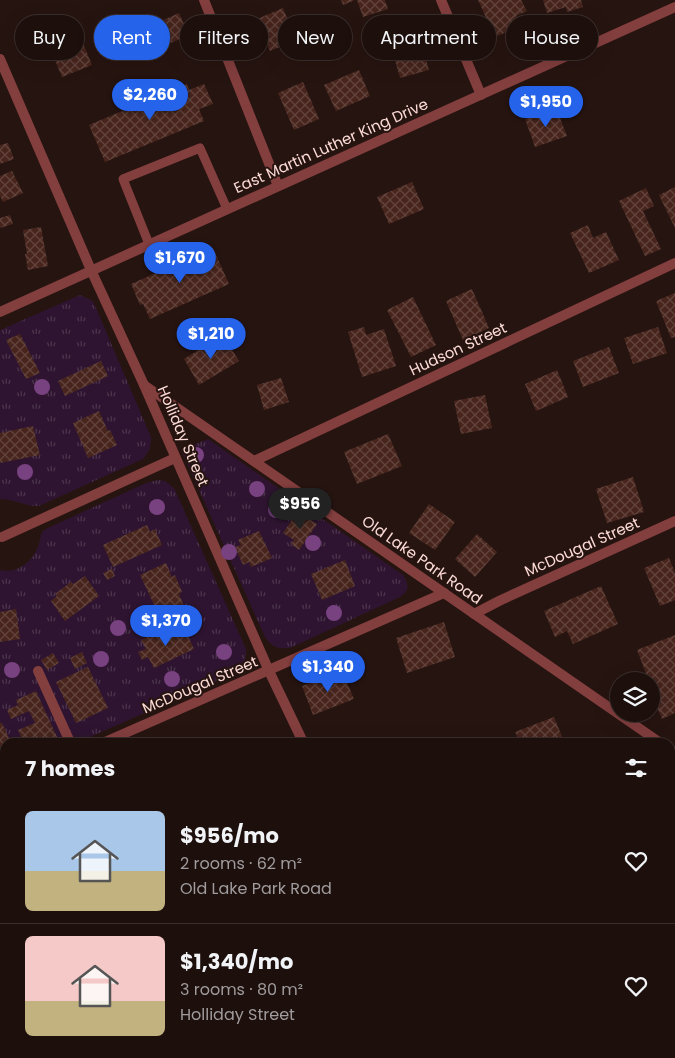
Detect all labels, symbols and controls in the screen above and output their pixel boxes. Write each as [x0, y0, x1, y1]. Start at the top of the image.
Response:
chip: Buy [15, 15, 84, 60]
chip: Rent [94, 15, 170, 60]
chip: Filters [180, 15, 268, 60]
chip: New [278, 15, 352, 60]
chip: Apartment [362, 15, 496, 60]
chip: House [506, 15, 598, 60]
pin: $2,260 [109, 78, 191, 121]
text: $2,260 [123, 83, 177, 106]
pin: $1,950 [505, 86, 587, 128]
text: $1,950 [520, 90, 572, 113]
street label: East Martin Luther King Drive [230, 93, 431, 198]
pin: $1,670 [139, 242, 221, 284]
text: $1,670 [155, 246, 205, 269]
street label: Hudson Street [406, 317, 510, 380]
pin: $1,210 [170, 318, 252, 360]
text: $1,210 [188, 322, 234, 345]
street label: Holliday Street [153, 382, 214, 489]
pin: $956 [270, 488, 330, 530]
text: $956 [280, 492, 320, 515]
street label: Old Lake Park Road [358, 510, 487, 609]
street label: McDougal Street [521, 512, 643, 581]
pin: $1,370 [125, 604, 207, 647]
text: $1,370 [141, 609, 191, 632]
pin: $1,340 [287, 650, 369, 693]
street label: McDougal Street [139, 651, 261, 718]
text: $1,340 [302, 655, 354, 678]
map controls [610, 672, 660, 722]
button: layers [610, 672, 660, 722]
text: 7 homes [25, 754, 115, 783]
icon: filters [622, 754, 650, 782]
text: $956/mo [180, 821, 279, 850]
icon: home [65, 831, 125, 891]
icon: heart [622, 847, 650, 875]
text: 2 rooms · 62 m² [180, 852, 302, 875]
text: Old Lake Park Road [180, 877, 332, 900]
text: $1,340/mo [180, 947, 293, 976]
icon: home [65, 956, 125, 1016]
icon: heart [622, 972, 650, 1000]
text: 3 rooms · 80 m² [180, 978, 303, 1001]
text: Holliday Street [180, 1003, 295, 1026]

